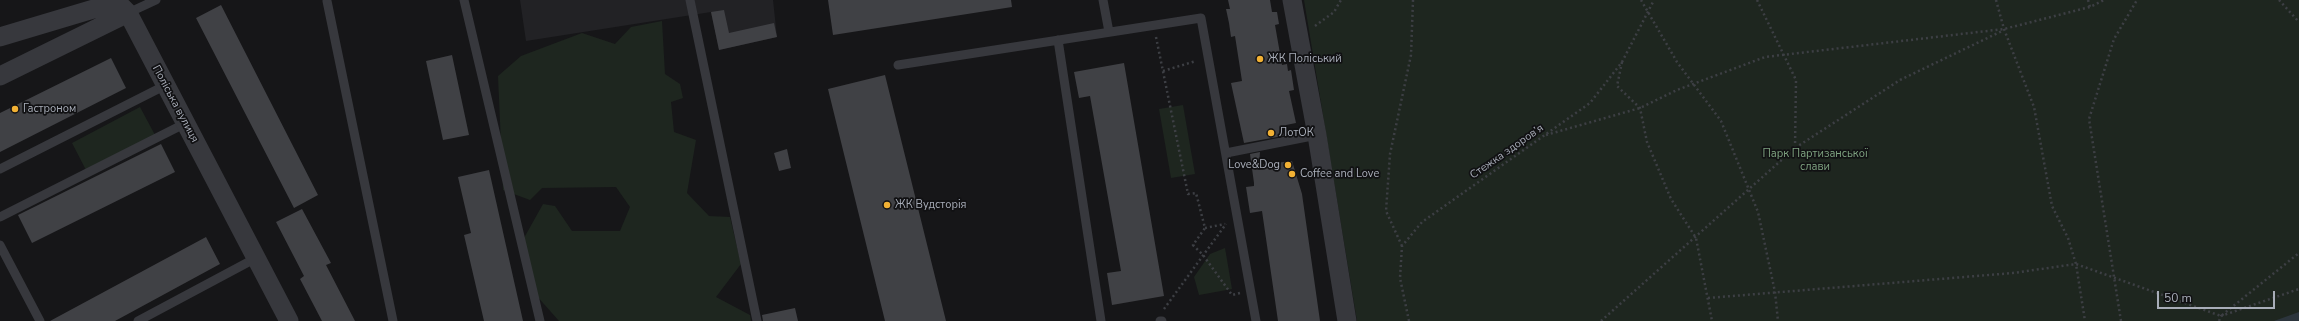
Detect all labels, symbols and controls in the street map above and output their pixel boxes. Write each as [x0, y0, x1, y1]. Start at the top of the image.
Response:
place label: ЖК Поліський [1268, 52, 1342, 66]
marker: ЖК Поліський [1255, 54, 1265, 64]
street label: Поліська вулиця [149, 63, 201, 145]
place label: Гастроном [23, 102, 76, 116]
marker: Гастроном [10, 104, 20, 114]
street label: Стежка здоров’я [1468, 122, 1546, 182]
place label: ЛотОК [1279, 126, 1314, 140]
marker: ЛотОК [1266, 128, 1276, 138]
park label: Парк Партизанської слави [1762, 147, 1868, 173]
place label: Love&Dog [1228, 158, 1280, 172]
marker: Love&Dog [1283, 160, 1293, 170]
place label: Coffee and Love [1300, 167, 1379, 181]
marker: Coffee and Love [1287, 169, 1297, 179]
place label: ЖК Вудсторія [895, 198, 967, 212]
marker: ЖК Вудсторія [882, 200, 892, 210]
scale bar [2159, 283, 2277, 309]
text: 50 m [2164, 290, 2192, 306]

